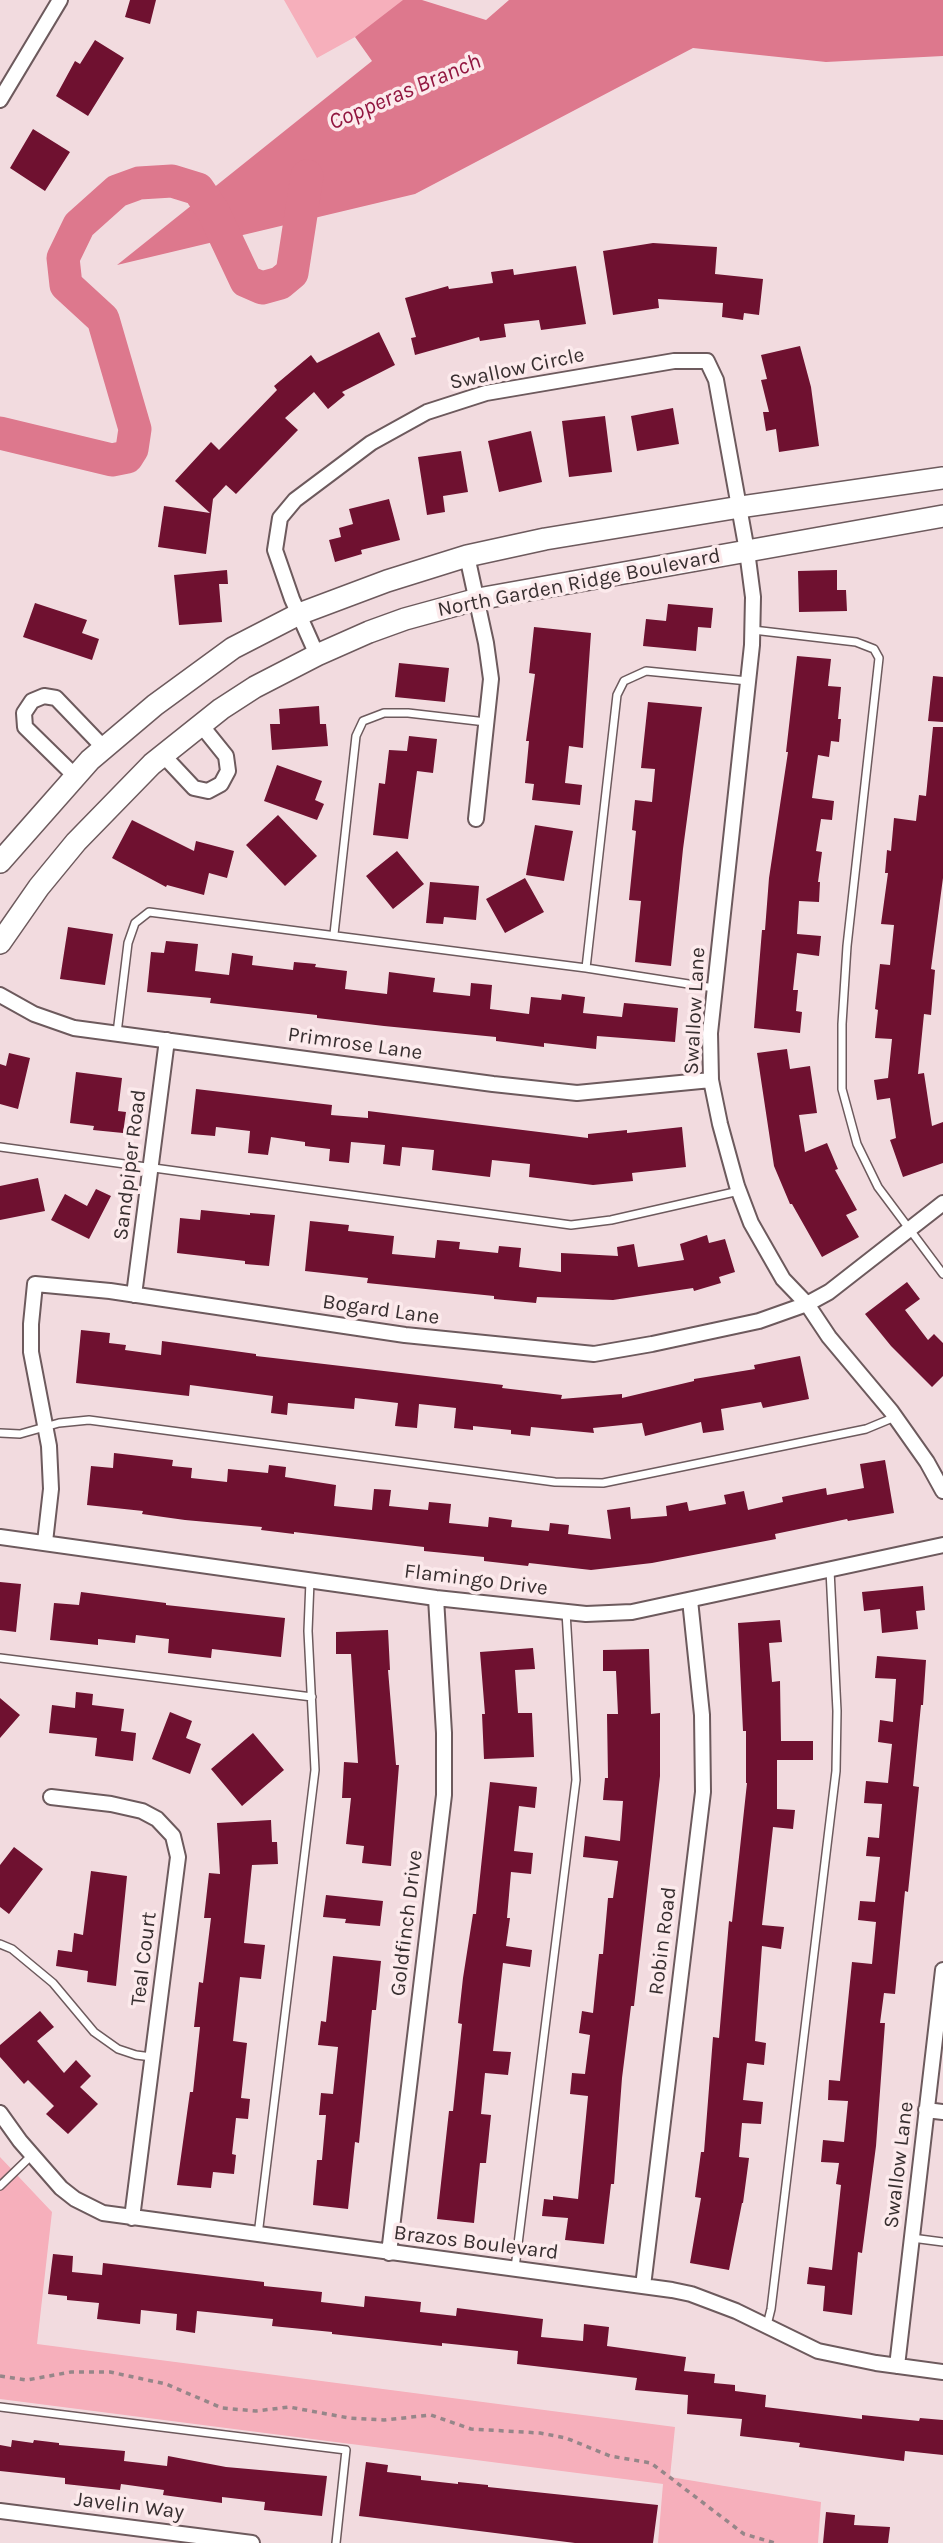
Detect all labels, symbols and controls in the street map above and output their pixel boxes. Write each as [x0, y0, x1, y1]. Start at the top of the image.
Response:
water label: Copperas Branch [325, 48, 485, 136]
street label: Swallow Circle [447, 342, 587, 396]
street label: North Garden Ridge Boulevard [435, 543, 723, 623]
street label: Swallow Lane [679, 947, 711, 1075]
street label: Primrose Lane [286, 1022, 424, 1066]
street label: Sandpiper Road [108, 1088, 152, 1242]
street label: Bogard Lane [321, 1289, 441, 1331]
street label: Flamingo Drive [403, 1559, 549, 1601]
street label: Goldfinch Drive [386, 1849, 428, 1997]
street label: Robin Road [644, 1885, 682, 1997]
street label: Teal Court [126, 1910, 162, 2008]
street label: Swallow Lane [879, 2100, 919, 2230]
street label: Brazos Boulevard [392, 2220, 560, 2266]
street label: Javelin Way [73, 2487, 185, 2525]

